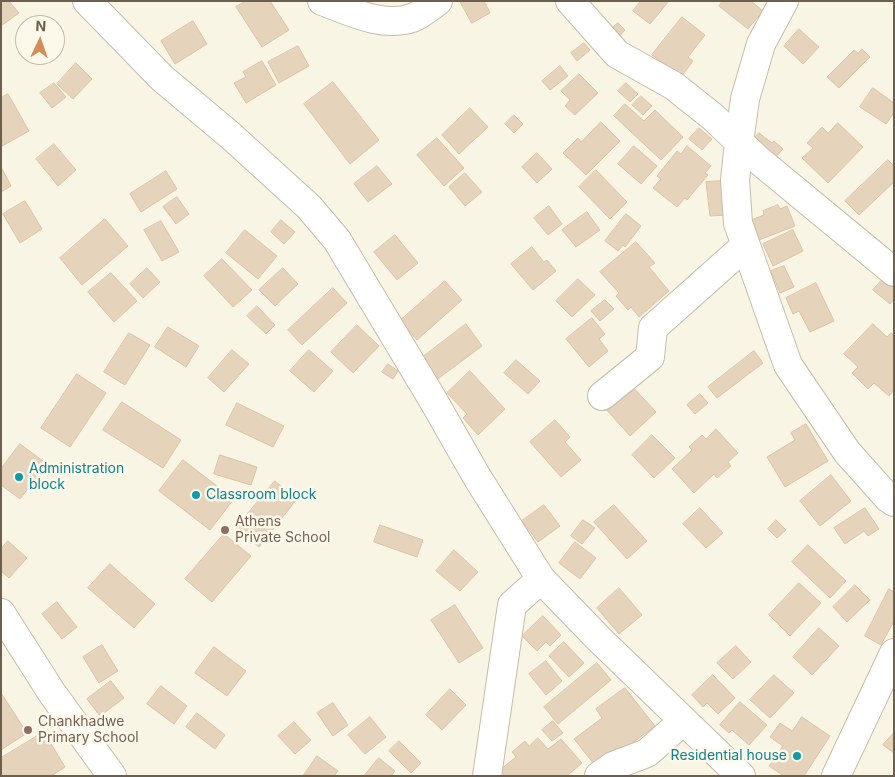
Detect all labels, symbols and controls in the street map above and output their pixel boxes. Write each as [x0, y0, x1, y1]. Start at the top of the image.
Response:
north arrow [15, 15, 65, 65]
text: N [35, 17, 47, 34]
place label: Administration block [29, 461, 124, 494]
marker: Administration block [13, 471, 25, 483]
place label: Classroom block [206, 487, 316, 503]
marker: Classroom block [190, 489, 202, 501]
place label: Athens Private School [235, 514, 330, 546]
marker: Athens Private School [219, 524, 231, 536]
place label: Chankhadwe Primary School [38, 714, 139, 746]
marker: Chankhadwe Primary School [22, 724, 34, 736]
place label: Residential house [671, 748, 787, 764]
marker: Residential house [791, 750, 803, 762]

